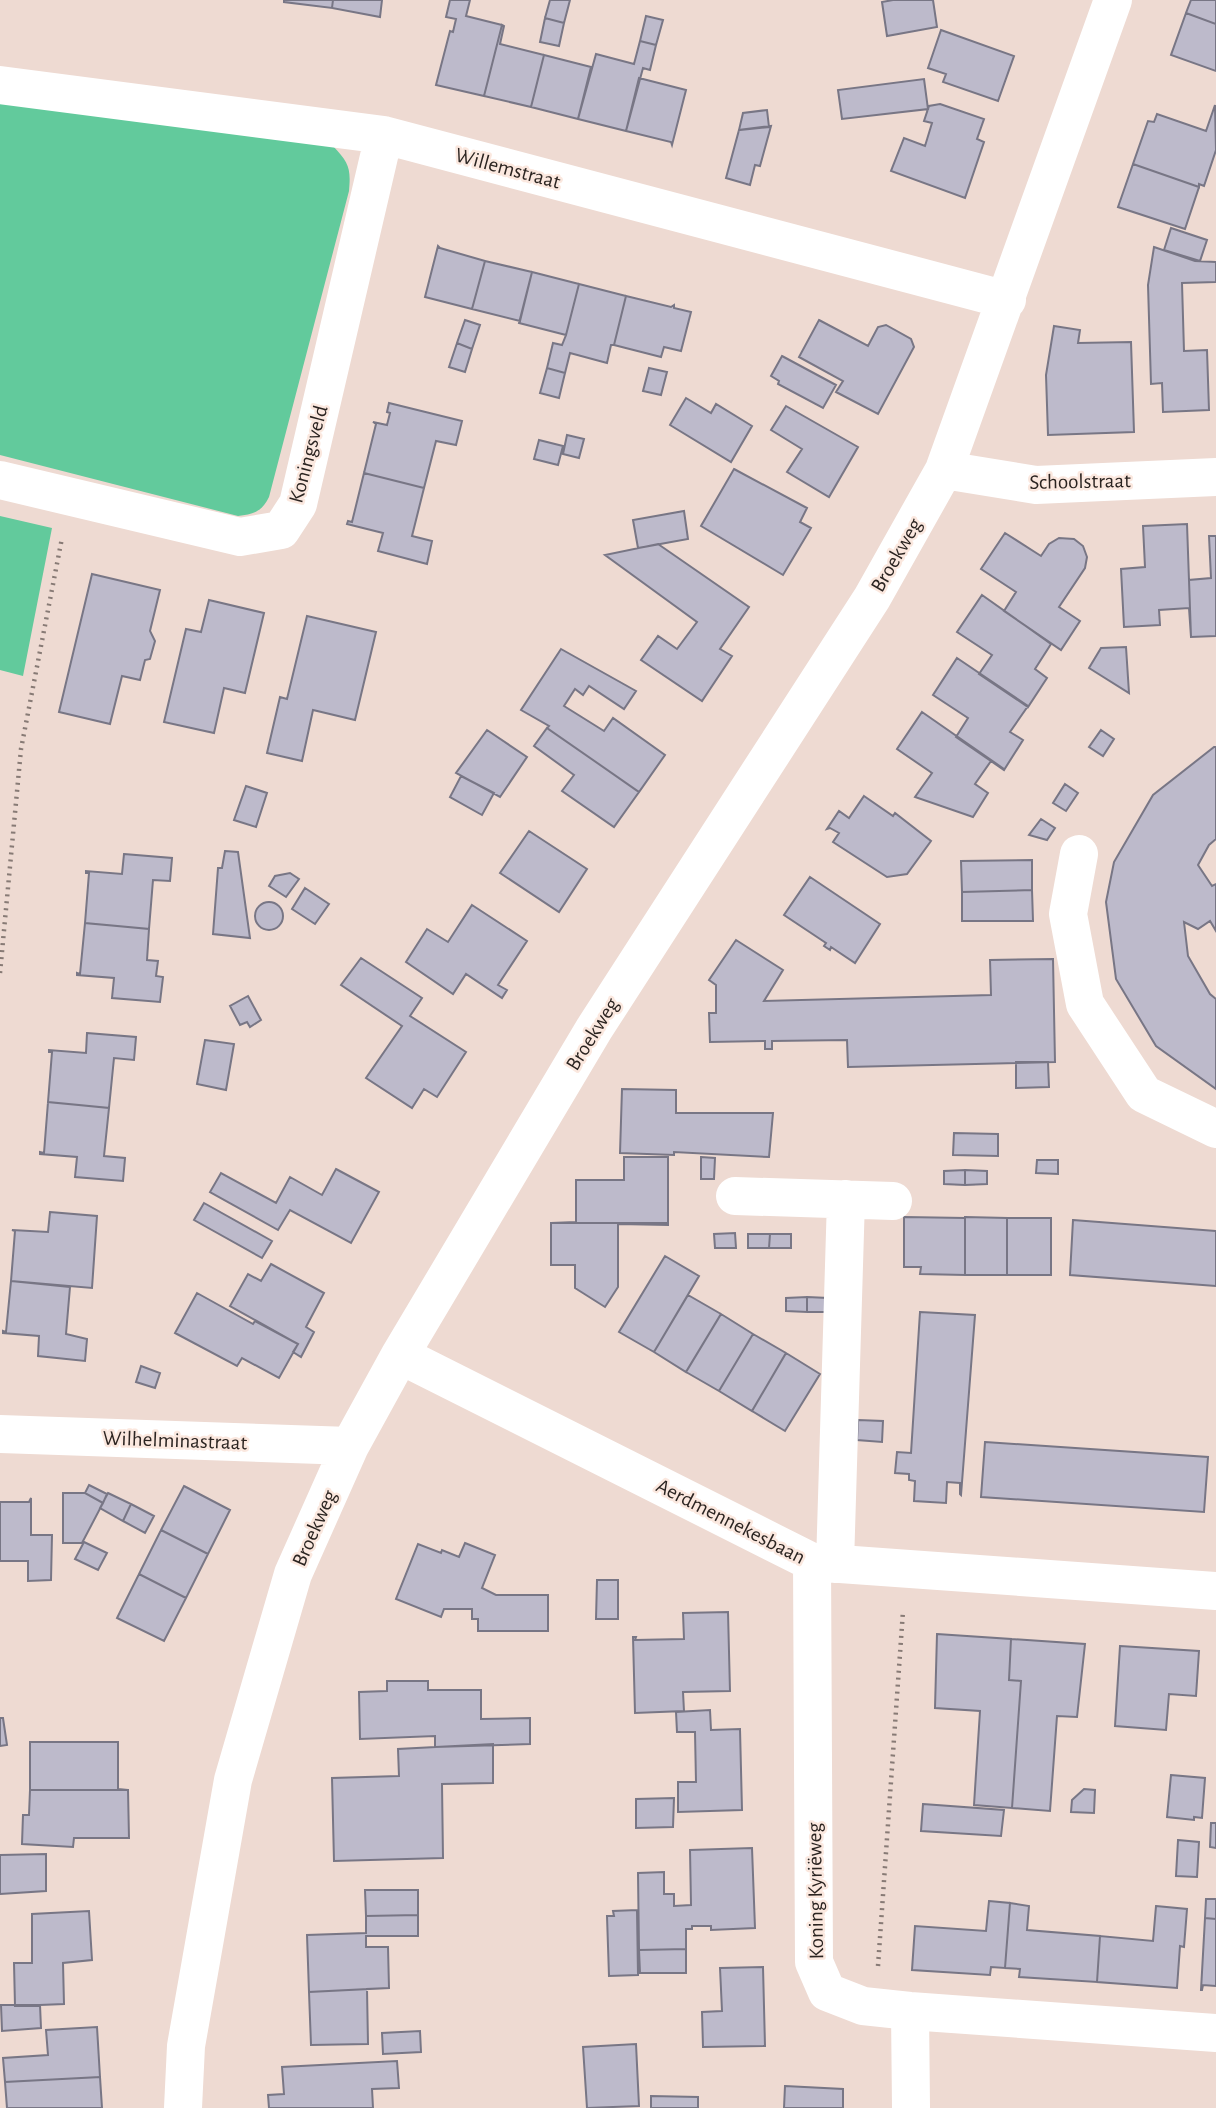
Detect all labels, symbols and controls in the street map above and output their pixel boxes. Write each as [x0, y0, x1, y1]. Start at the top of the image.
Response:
street label: Willemstraat [453, 144, 563, 193]
street label: Koningsveld [285, 403, 332, 505]
street label: Schoolstraat [1029, 470, 1131, 493]
street label: Broekweg [867, 514, 926, 596]
street label: Broekweg [562, 994, 623, 1074]
street label: Wilhelminastraat [102, 1427, 248, 1454]
street label: Aerdmennekesbaan [653, 1475, 809, 1568]
street label: Broekweg [288, 1486, 341, 1569]
street label: Koning Kyriëweg [804, 1822, 827, 1959]

